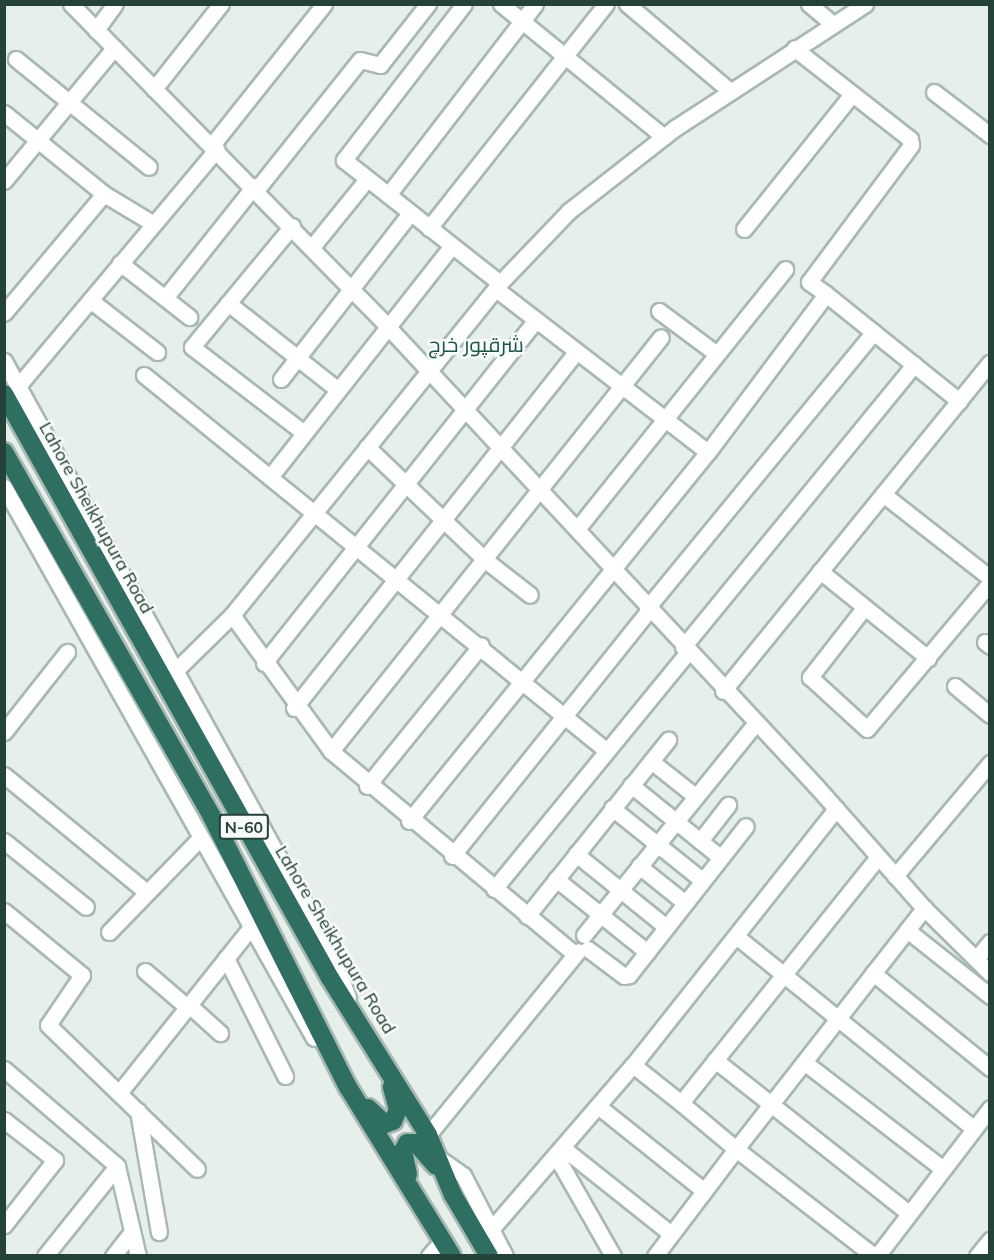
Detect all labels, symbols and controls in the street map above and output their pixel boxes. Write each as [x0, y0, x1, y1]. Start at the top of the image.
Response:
district label: شرقپور خرچ [428, 331, 524, 357]
street label: Lahore Sheikhupura Road [34, 418, 158, 618]
road number: N-60 [218, 814, 270, 840]
street label: Lahore Sheikhupura Road [270, 842, 400, 1038]

